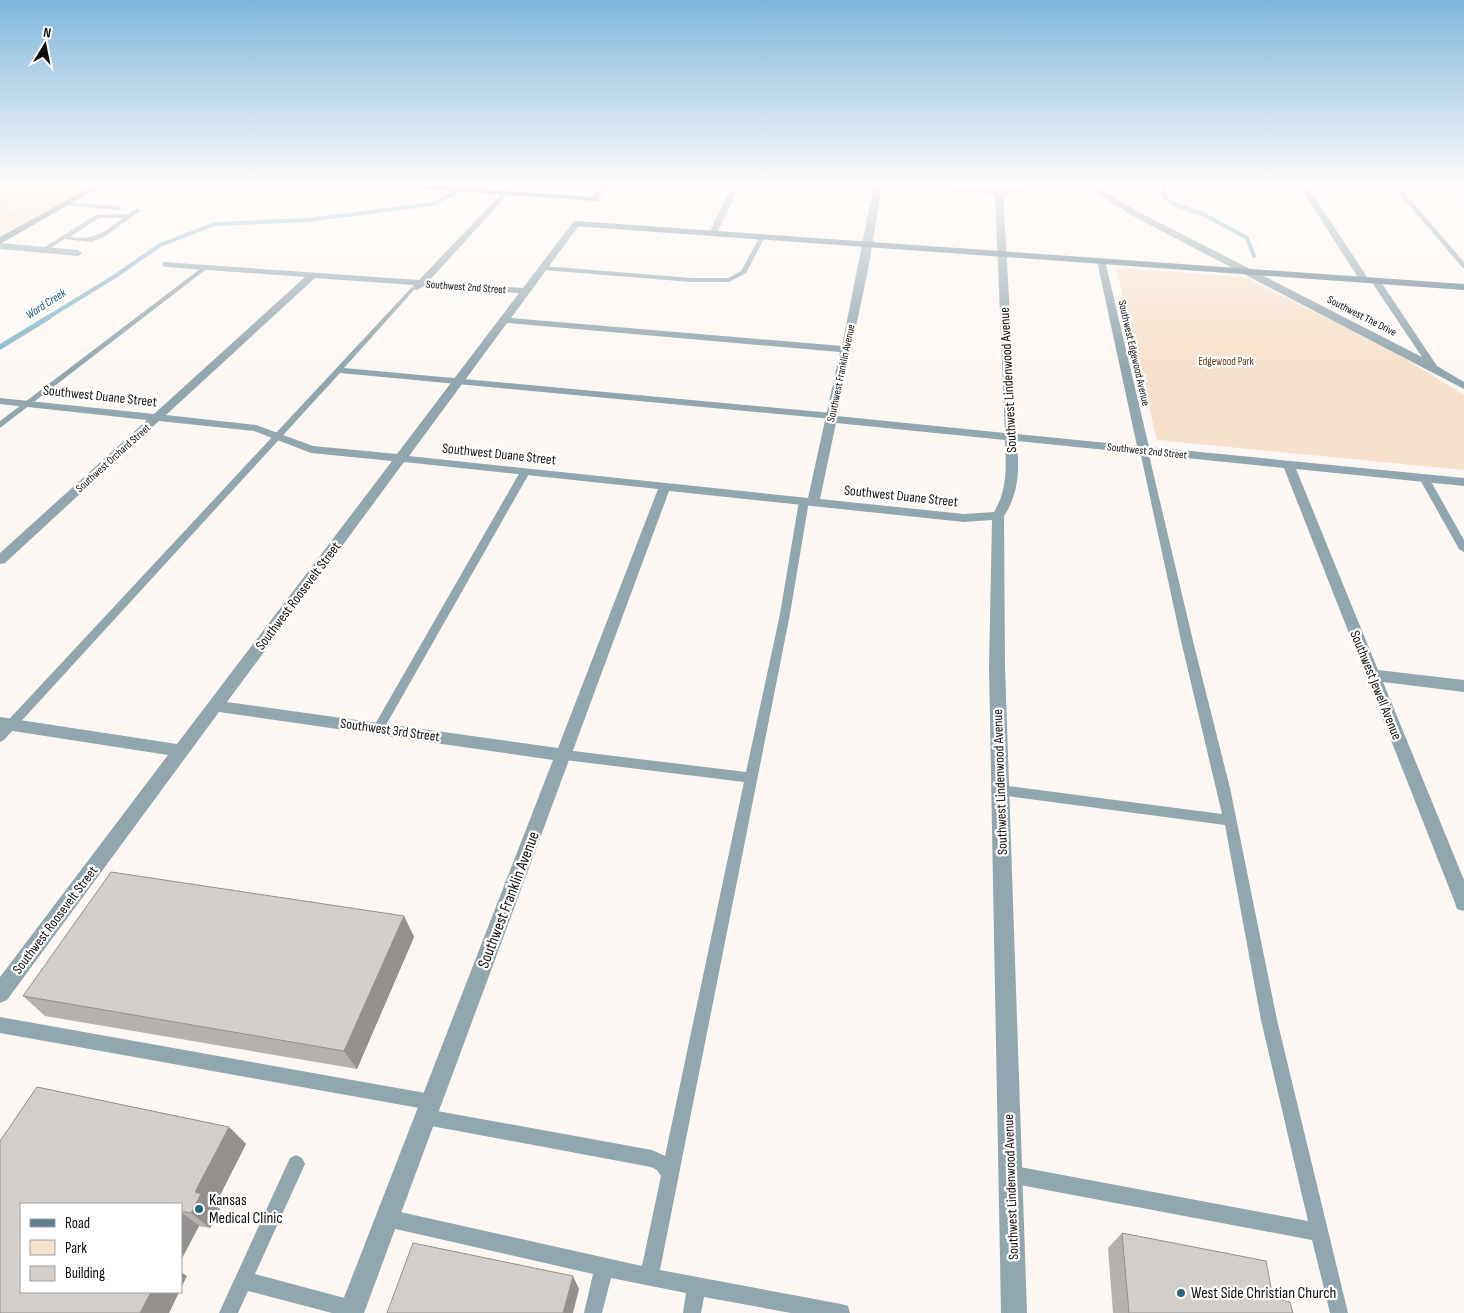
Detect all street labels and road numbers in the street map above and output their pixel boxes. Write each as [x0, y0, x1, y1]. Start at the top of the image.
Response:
street label: Southwest 2nd Street [425, 278, 507, 296]
street label: Southwest The Drive [1325, 293, 1399, 339]
street label: Southwest Edgewood Avenue [1116, 299, 1152, 407]
street label: Southwest Lindenwood Avenue [996, 307, 1020, 453]
street label: Southwest Franklin Avenue [824, 323, 858, 423]
street label: Southwest Duane Street [42, 382, 158, 410]
street label: Southwest Orchard Street [73, 421, 153, 495]
street label: Southwest Duane Street [441, 440, 557, 468]
street label: Southwest 2nd Street [1106, 440, 1188, 462]
street label: Southwest Duane Street [843, 482, 959, 510]
street label: Southwest Roosevelt Street [252, 539, 344, 653]
street label: Southwest Jewell Avenue [1346, 628, 1406, 742]
street label: Southwest Lindenwood Avenue [989, 709, 1011, 855]
street label: Southwest 3rd Street [339, 715, 441, 745]
street label: Southwest Franklin Avenue [474, 829, 544, 971]
street label: Southwest Roosevelt Street [9, 863, 101, 977]
street label: Southwest Lindenwood Avenue [1000, 1114, 1022, 1260]

